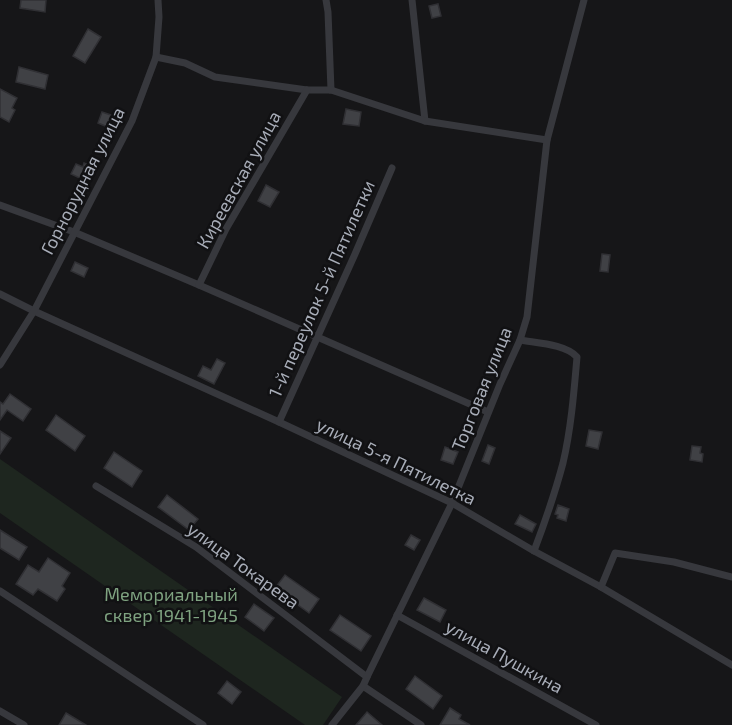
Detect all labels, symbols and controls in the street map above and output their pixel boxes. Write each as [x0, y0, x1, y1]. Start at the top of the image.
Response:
street label: Горнорудная улица [35, 103, 129, 258]
street label: Киреевская улица [191, 107, 285, 252]
street label: 1-й переулок 5-й Пятилетки [263, 177, 379, 400]
street label: Торговая улица [446, 323, 516, 454]
street label: улица 5-я Пятилетка [313, 413, 480, 509]
street label: улица Токарева [183, 517, 304, 613]
park label: Мемориальный сквер 1941-1945 [104, 583, 238, 626]
street label: улица Пушкина [442, 615, 567, 698]

